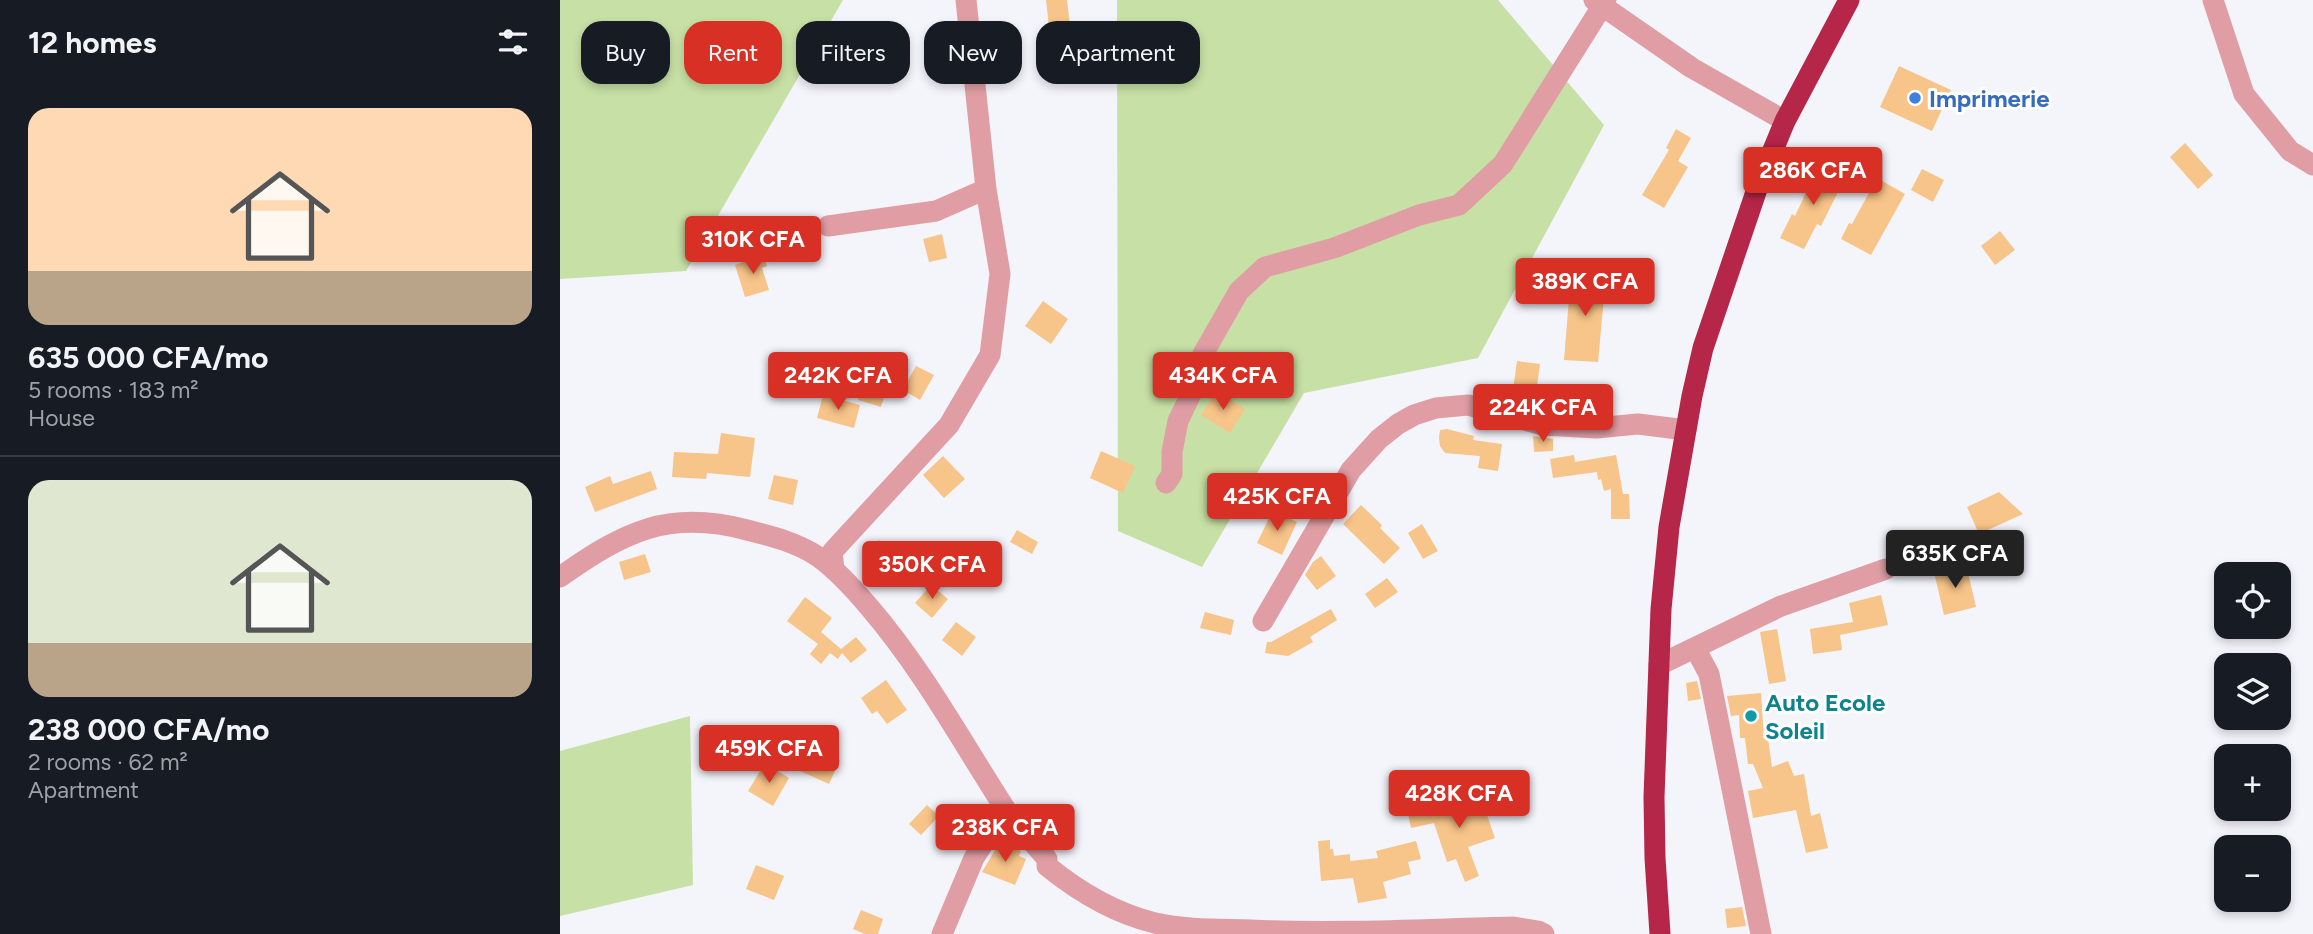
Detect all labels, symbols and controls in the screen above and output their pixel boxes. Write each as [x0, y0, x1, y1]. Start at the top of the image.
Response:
chip: Buy [581, 21, 670, 84]
chip: Rent [684, 21, 782, 84]
chip: Filters [796, 21, 910, 84]
chip: New [924, 21, 1022, 84]
chip: Apartment [1036, 21, 1200, 84]
icon: filters [494, 23, 532, 61]
text: 12 homes [28, 24, 156, 61]
place label: Imprimerie [1929, 84, 2050, 113]
marker: Imprimerie [1907, 90, 1923, 106]
pin: 286K CFA [1741, 148, 1885, 207]
icon: home [217, 153, 343, 279]
text: 286K CFA [1759, 156, 1867, 184]
pin: 310K CFA [681, 216, 825, 276]
text: 310K CFA [701, 225, 805, 253]
pin: 389K CFA [1513, 258, 1657, 318]
text: 389K CFA [1532, 267, 1638, 295]
text: 635 000 CFA/mo [28, 339, 268, 376]
pin: 242K CFA [766, 352, 910, 412]
pin: 434K CFA [1151, 352, 1295, 412]
text: 242K CFA [784, 361, 892, 389]
text: 434K CFA [1169, 361, 1277, 389]
text: 5 rooms · 183 m² [28, 376, 199, 404]
pin: 224K CFA [1471, 384, 1615, 444]
text: 224K CFA [1489, 393, 1597, 421]
text: House [28, 404, 95, 432]
pin: 425K CFA [1205, 474, 1349, 533]
text: 425K CFA [1223, 482, 1331, 510]
icon: home [217, 525, 343, 651]
pin: 635K CFA [1883, 530, 2027, 590]
text: 635K CFA [1902, 539, 2008, 567]
pin: 350K CFA [860, 542, 1004, 601]
text: 350K CFA [878, 550, 986, 578]
map controls [2214, 562, 2291, 912]
button: locate [2214, 562, 2291, 639]
button: layers [2214, 653, 2291, 730]
place label: Auto Ecole Soleil [1765, 688, 1885, 745]
marker: Auto Ecole Soleil [1743, 708, 1759, 724]
text: 238 000 CFA/mo [28, 711, 269, 748]
pin: 459K CFA [697, 726, 841, 785]
text: 459K CFA [715, 734, 823, 762]
button: + [2214, 744, 2291, 821]
text: 2 rooms · 62 m² [28, 748, 188, 776]
pin: 428K CFA [1387, 770, 1531, 830]
text: Apartment [28, 776, 139, 804]
text: 428K CFA [1405, 779, 1513, 807]
pin: 238K CFA [933, 804, 1077, 864]
text: 238K CFA [952, 813, 1058, 841]
button: − [2214, 835, 2291, 912]

